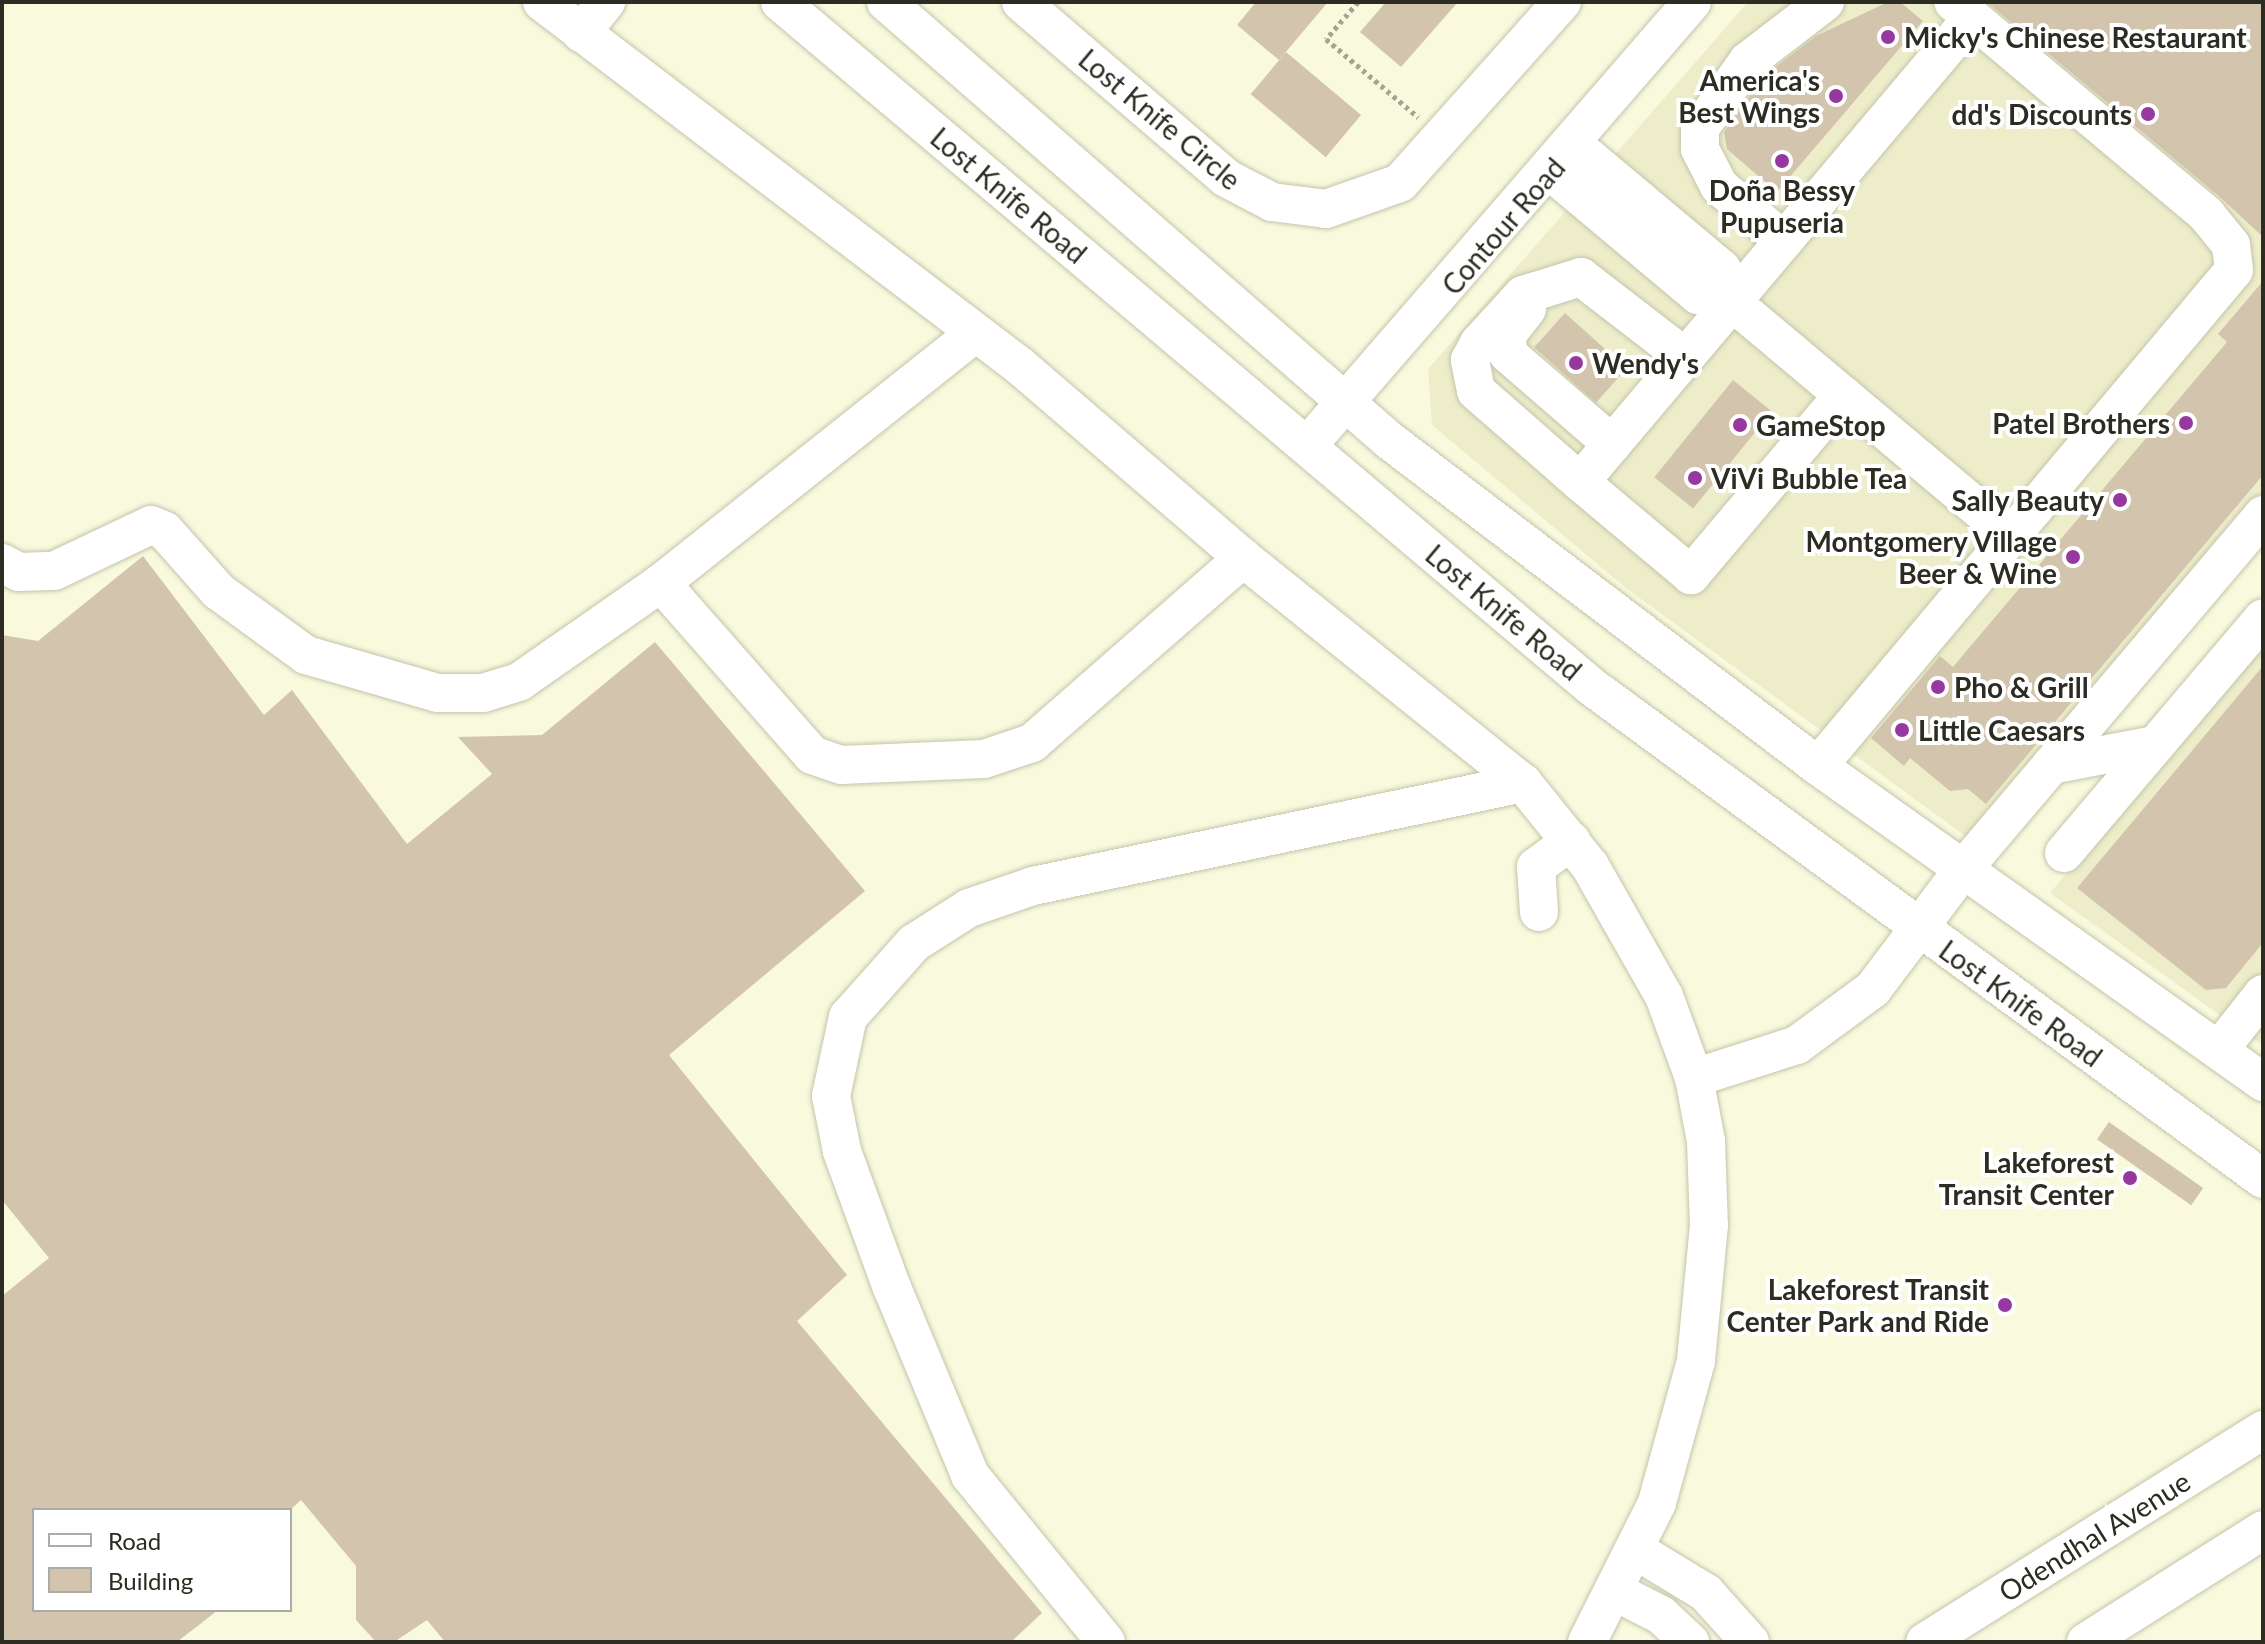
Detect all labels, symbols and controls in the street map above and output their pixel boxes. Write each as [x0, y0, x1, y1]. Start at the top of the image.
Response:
place label: Micky's Chinese Restaurant [1904, 20, 2247, 54]
marker: Micky's Chinese Restaurant [1879, 28, 1897, 46]
street label: Lost Knife Circle [1072, 42, 1248, 196]
place label: America's Best Wings [1678, 63, 1820, 129]
marker: America's Best Wings [1827, 87, 1845, 105]
place label: dd's Discounts [1952, 97, 2132, 131]
marker: dd's Discounts [2139, 105, 2157, 123]
street label: Lost Knife Road [924, 120, 1094, 270]
street label: Contour Road [1434, 151, 1572, 301]
marker: Doña Bessy Pupuseria [1773, 152, 1791, 170]
place label: Doña Bessy Pupuseria [1709, 173, 1855, 239]
place label: Wendy's [1592, 346, 1699, 380]
marker: Wendy's [1567, 354, 1585, 372]
place label: Patel Brothers [1992, 406, 2170, 440]
place label: GameStop [1756, 408, 1886, 442]
marker: Patel Brothers [2177, 414, 2195, 432]
marker: GameStop [1731, 416, 1749, 434]
place label: ViVi Bubble Tea [1711, 461, 1908, 495]
marker: ViVi Bubble Tea [1686, 469, 1704, 487]
place label: Sally Beauty [1951, 483, 2104, 517]
marker: Sally Beauty [2111, 491, 2129, 509]
place label: Montgomery Village Beer & Wine [1804, 524, 2057, 590]
street label: Lost Knife Road [1419, 537, 1589, 687]
marker: Montgomery Village Beer & Wine [2064, 548, 2082, 566]
place label: Pho & Grill [1954, 670, 2089, 704]
marker: Pho & Grill [1929, 678, 1947, 696]
place label: Little Caesars [1918, 713, 2085, 747]
marker: Little Caesars [1893, 721, 1911, 739]
street label: Lost Knife Road [1933, 933, 2109, 1073]
place label: Lakeforest Transit Center [1939, 1145, 2114, 1211]
marker: Lakeforest Transit Center [2121, 1169, 2139, 1187]
place label: Lakeforest Transit Center Park and Ride [1726, 1272, 1989, 1338]
marker: Lakeforest Transit Center Park and Ride [1996, 1296, 2014, 1314]
street label: Odendhal Avenue [1992, 1463, 2196, 1609]
legend [32, 1508, 292, 1612]
text: Road [108, 1526, 161, 1555]
text: Building [108, 1566, 193, 1595]

